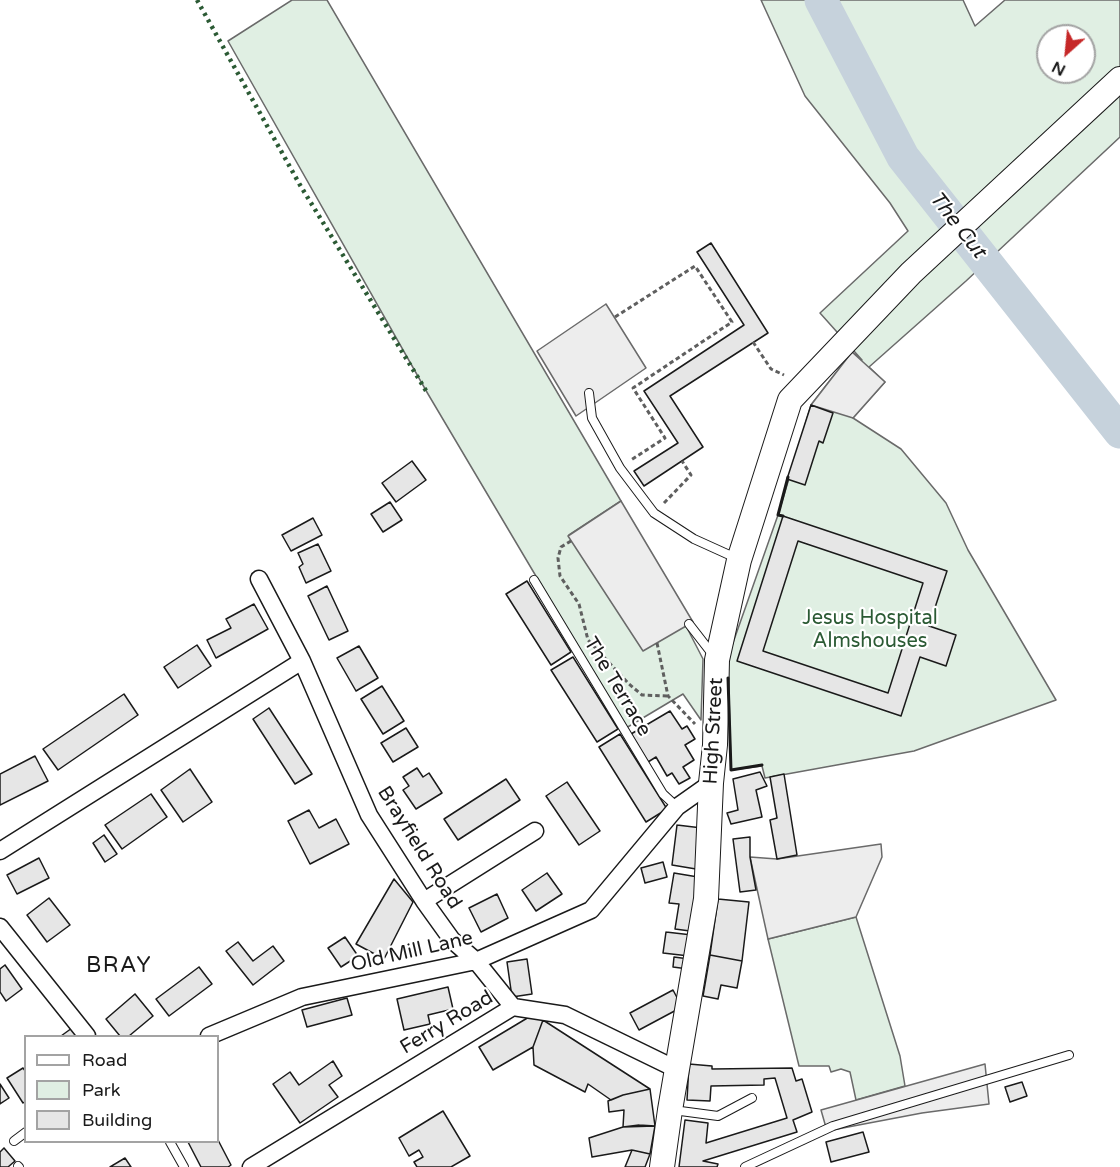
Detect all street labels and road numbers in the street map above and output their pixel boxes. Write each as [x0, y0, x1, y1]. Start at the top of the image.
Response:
street label: The Terrace [578, 633, 656, 741]
street label: High Street [699, 677, 729, 785]
street label: Brayfield Road [372, 782, 466, 914]
street label: Old Mill Lane [349, 926, 475, 978]
street label: Ferry Road [396, 986, 498, 1060]

